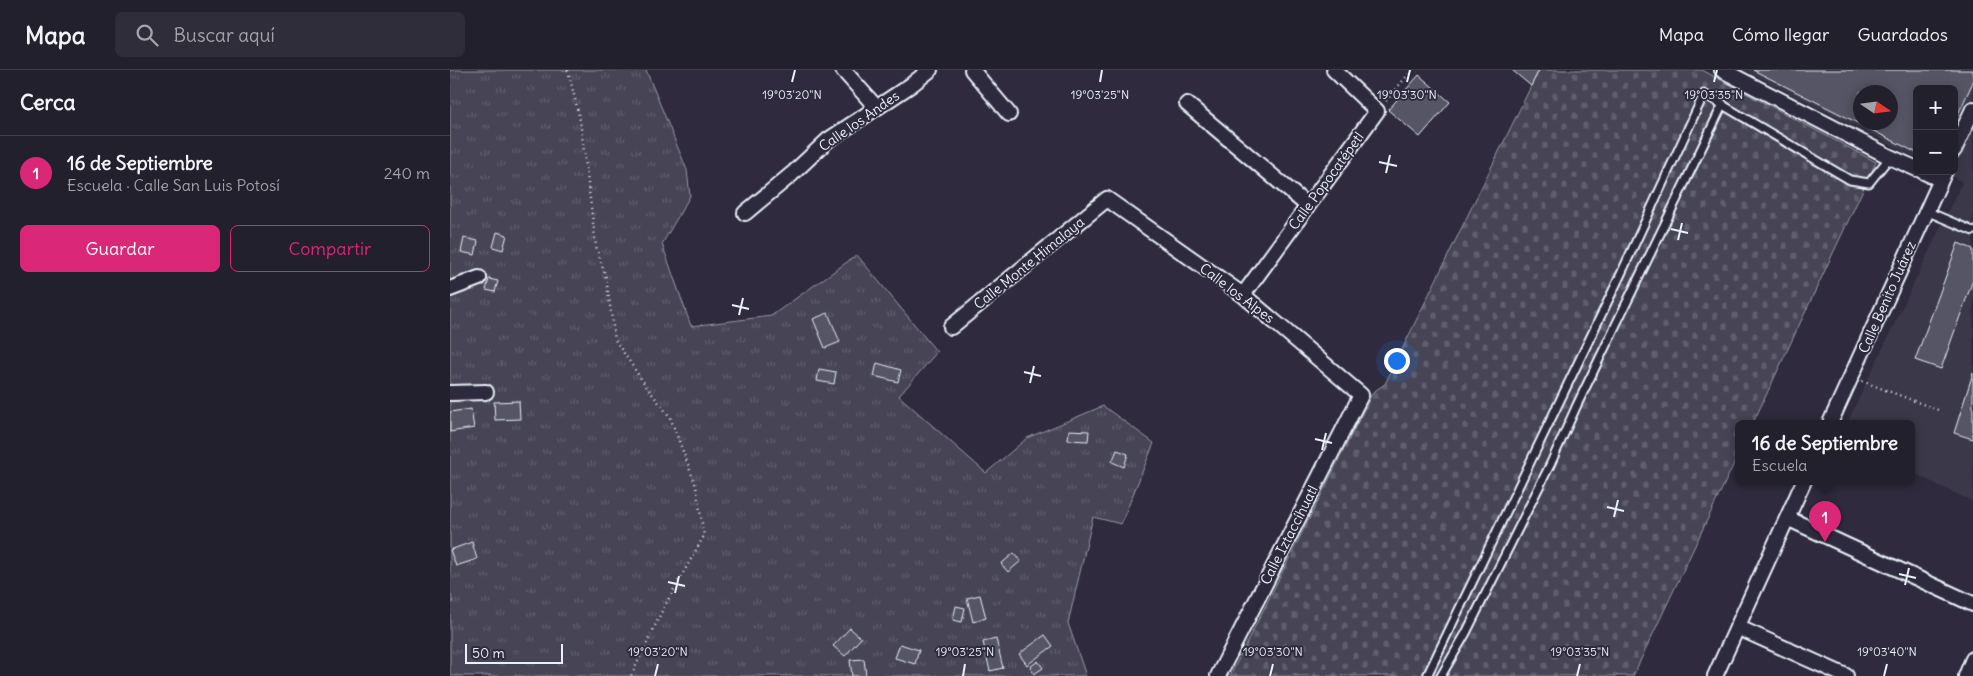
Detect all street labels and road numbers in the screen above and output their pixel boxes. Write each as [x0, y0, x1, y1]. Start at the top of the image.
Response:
street label: Calle los Andes [815, 87, 903, 155]
street label: Calle Popocatépetl [1284, 129, 1368, 233]
street label: Calle Monte Himalaya [970, 213, 1088, 313]
street label: Calle Benito Juárez [1854, 238, 1920, 356]
street label: Calle los Alpes [1196, 259, 1278, 327]
street label: Calle Iztaccíhuatl [1256, 482, 1322, 588]

